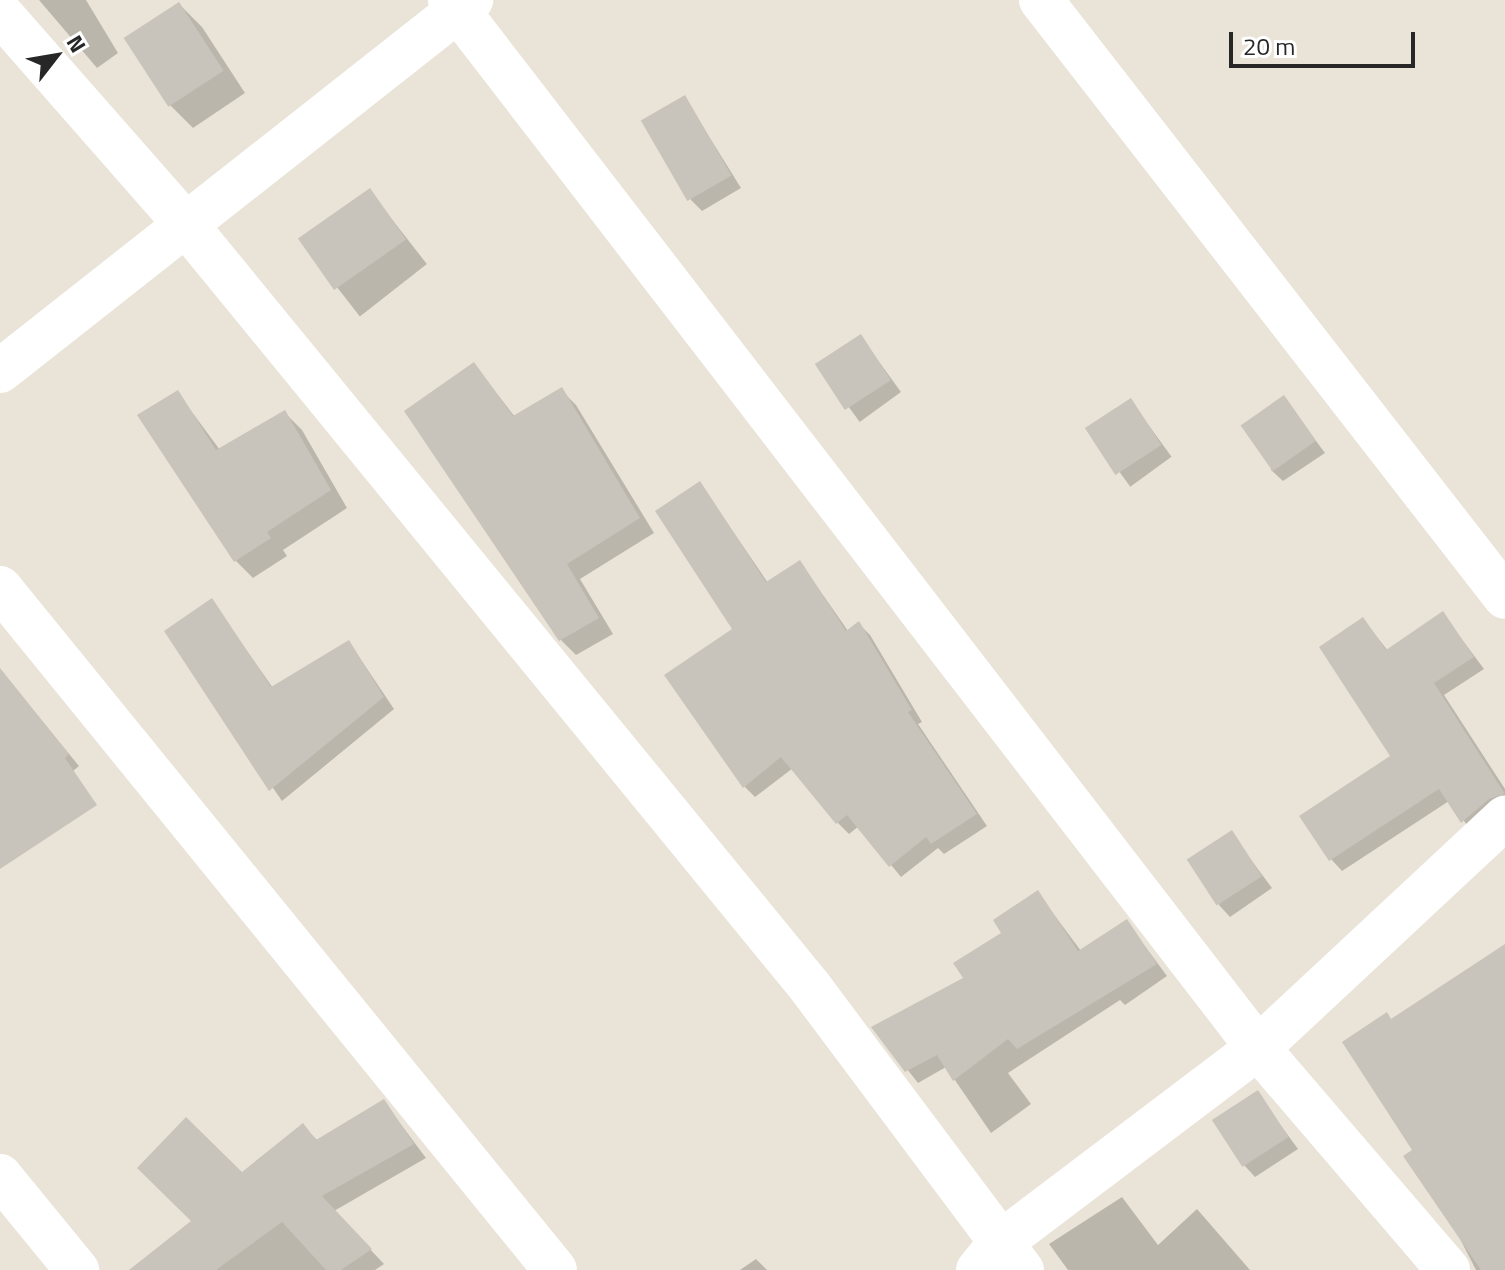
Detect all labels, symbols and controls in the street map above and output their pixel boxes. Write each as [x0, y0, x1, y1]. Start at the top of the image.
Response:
north arrow [16, 16, 96, 96]
scale bar [1233, 16, 1419, 66]
text: N [58, 28, 95, 59]
text: 20 m [1243, 28, 1295, 64]

